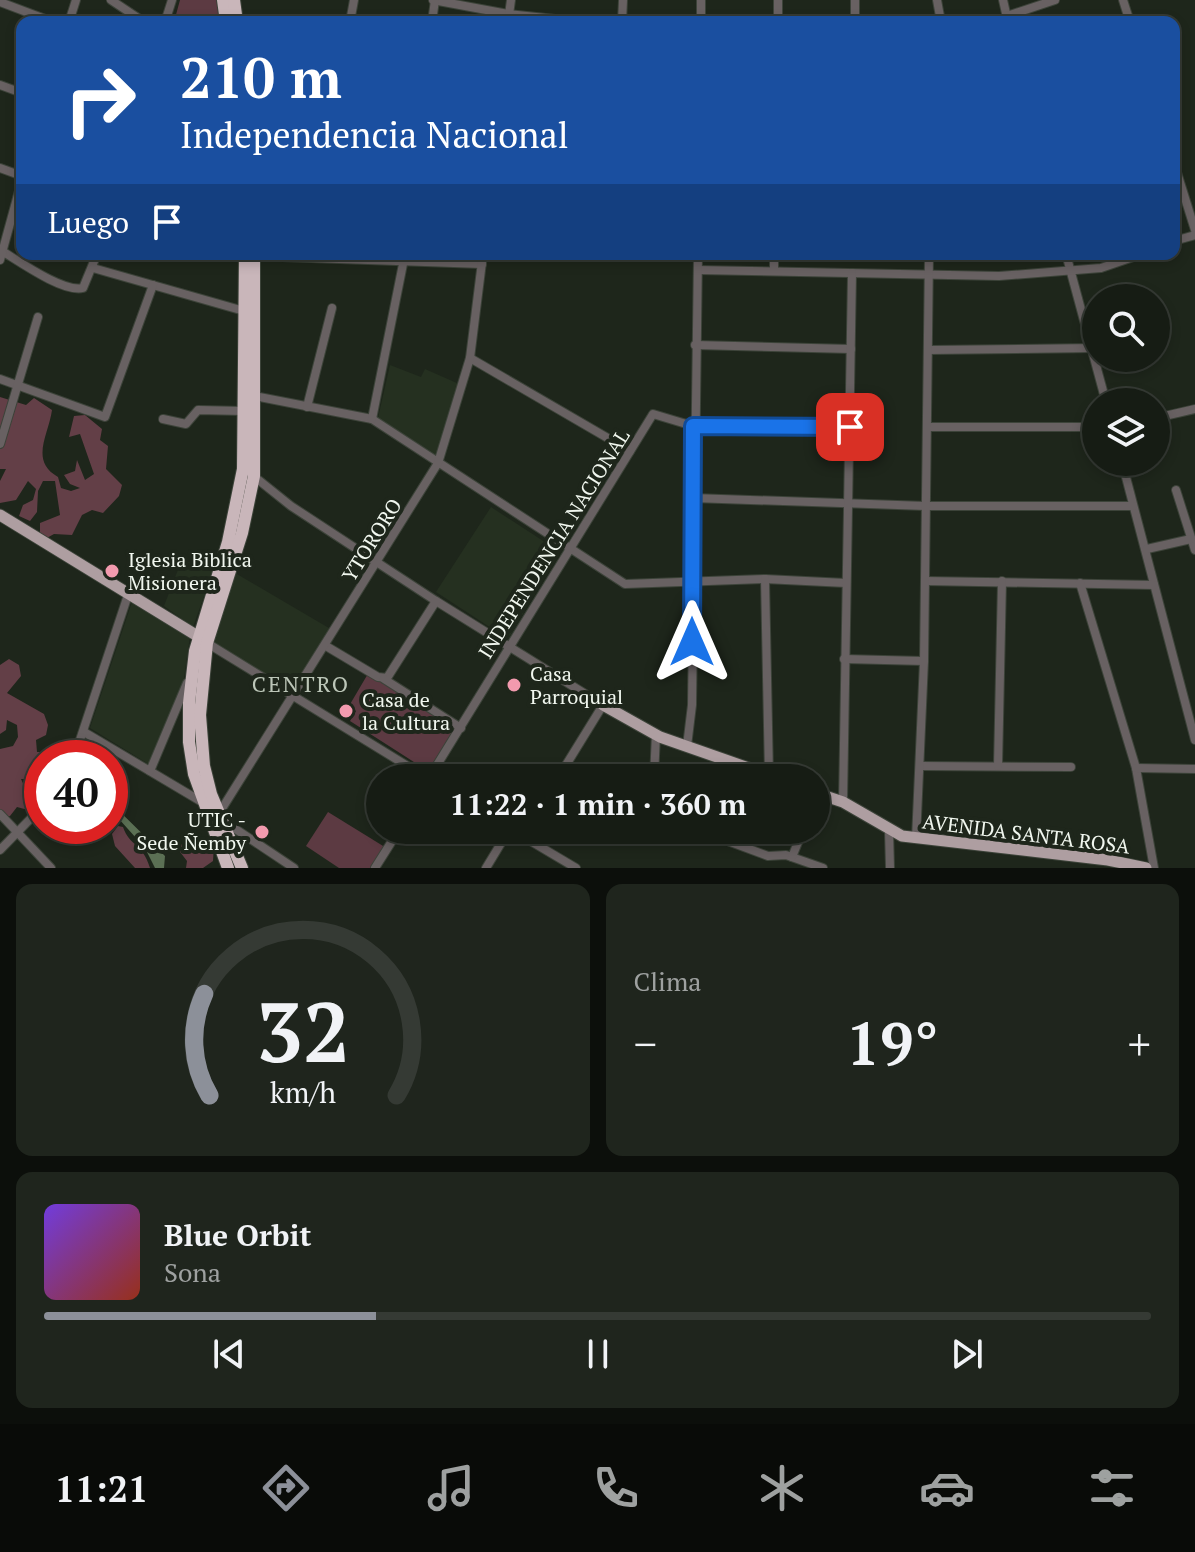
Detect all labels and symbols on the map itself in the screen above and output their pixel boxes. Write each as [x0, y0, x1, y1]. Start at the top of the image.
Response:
pin [816, 393, 884, 461]
street label: INDEPENDENCIA NACIONAL [472, 424, 635, 663]
street label: YTORORO [335, 493, 408, 587]
place label: Iglesia Biblica Misionera [128, 546, 252, 596]
marker: Iglesia Biblica Misionera [103, 562, 121, 580]
position arrow [650, 600, 734, 684]
place label: Casa Parroquial [530, 660, 623, 710]
district label: CENTRO [252, 669, 350, 698]
marker: Casa Parroquial [505, 676, 523, 694]
place label: Casa de la Cultura [362, 686, 450, 736]
marker: Casa de la Cultura [337, 702, 355, 720]
speed limit sign: 40 [24, 740, 128, 844]
place label: UTIC - Sede Ñemby [137, 806, 247, 856]
street label: AVENIDA SANTA ROSA [921, 807, 1132, 860]
marker: UTIC - Sede Ñemby [253, 823, 271, 841]

